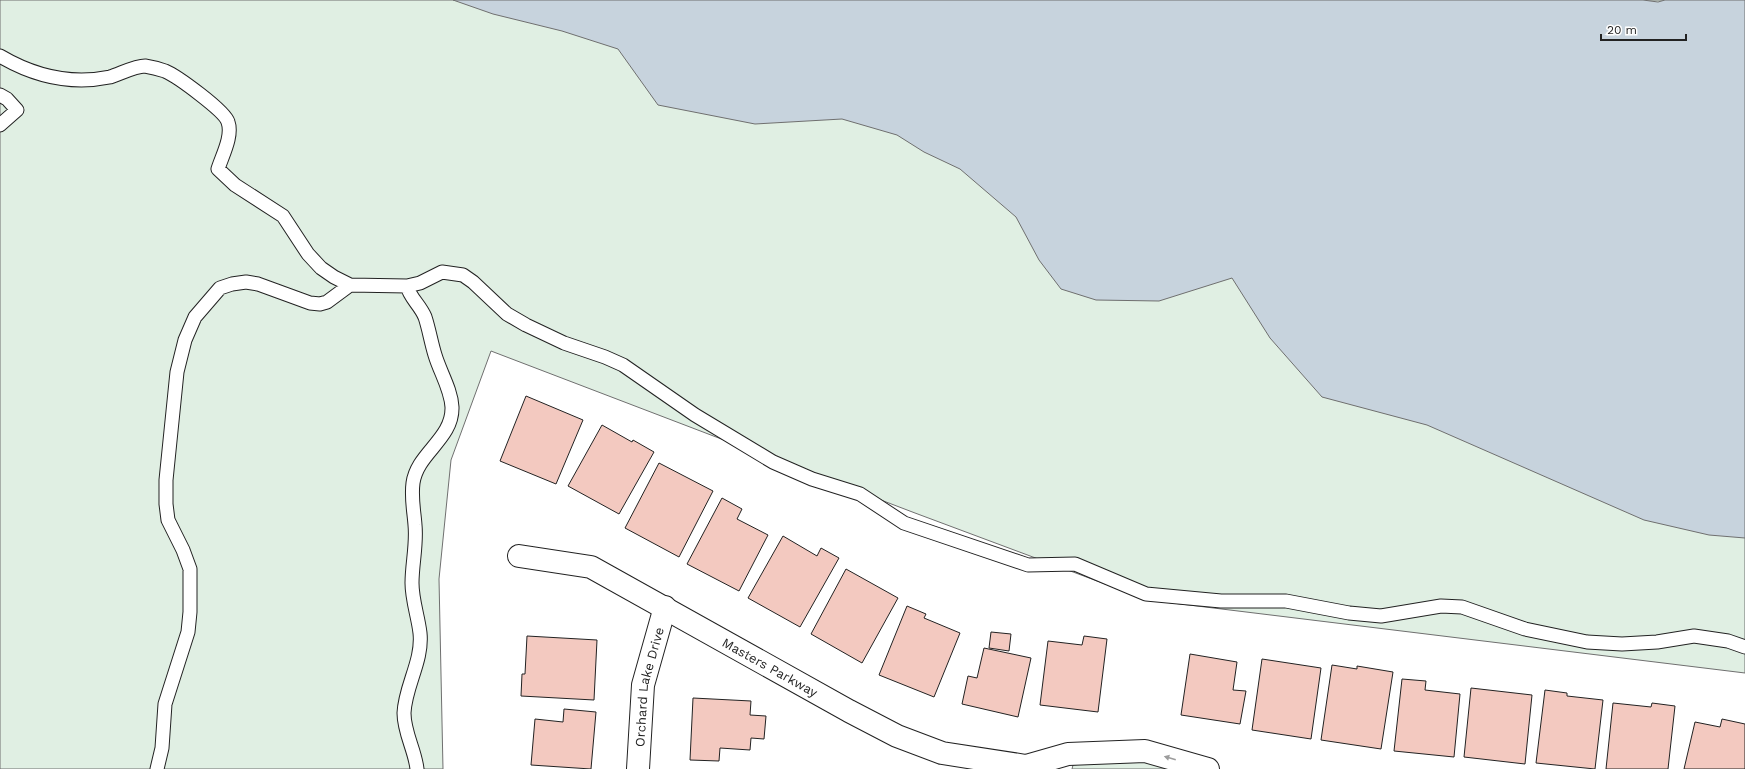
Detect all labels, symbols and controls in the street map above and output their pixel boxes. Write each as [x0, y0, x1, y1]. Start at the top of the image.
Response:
scale bar [1601, 16, 1686, 42]
text: 20 m [1607, 23, 1637, 37]
street label: Orchard Lake Drive [632, 626, 667, 747]
street label: Masters Parkway [720, 635, 821, 700]
one-way arrow [1164, 755, 1176, 761]

